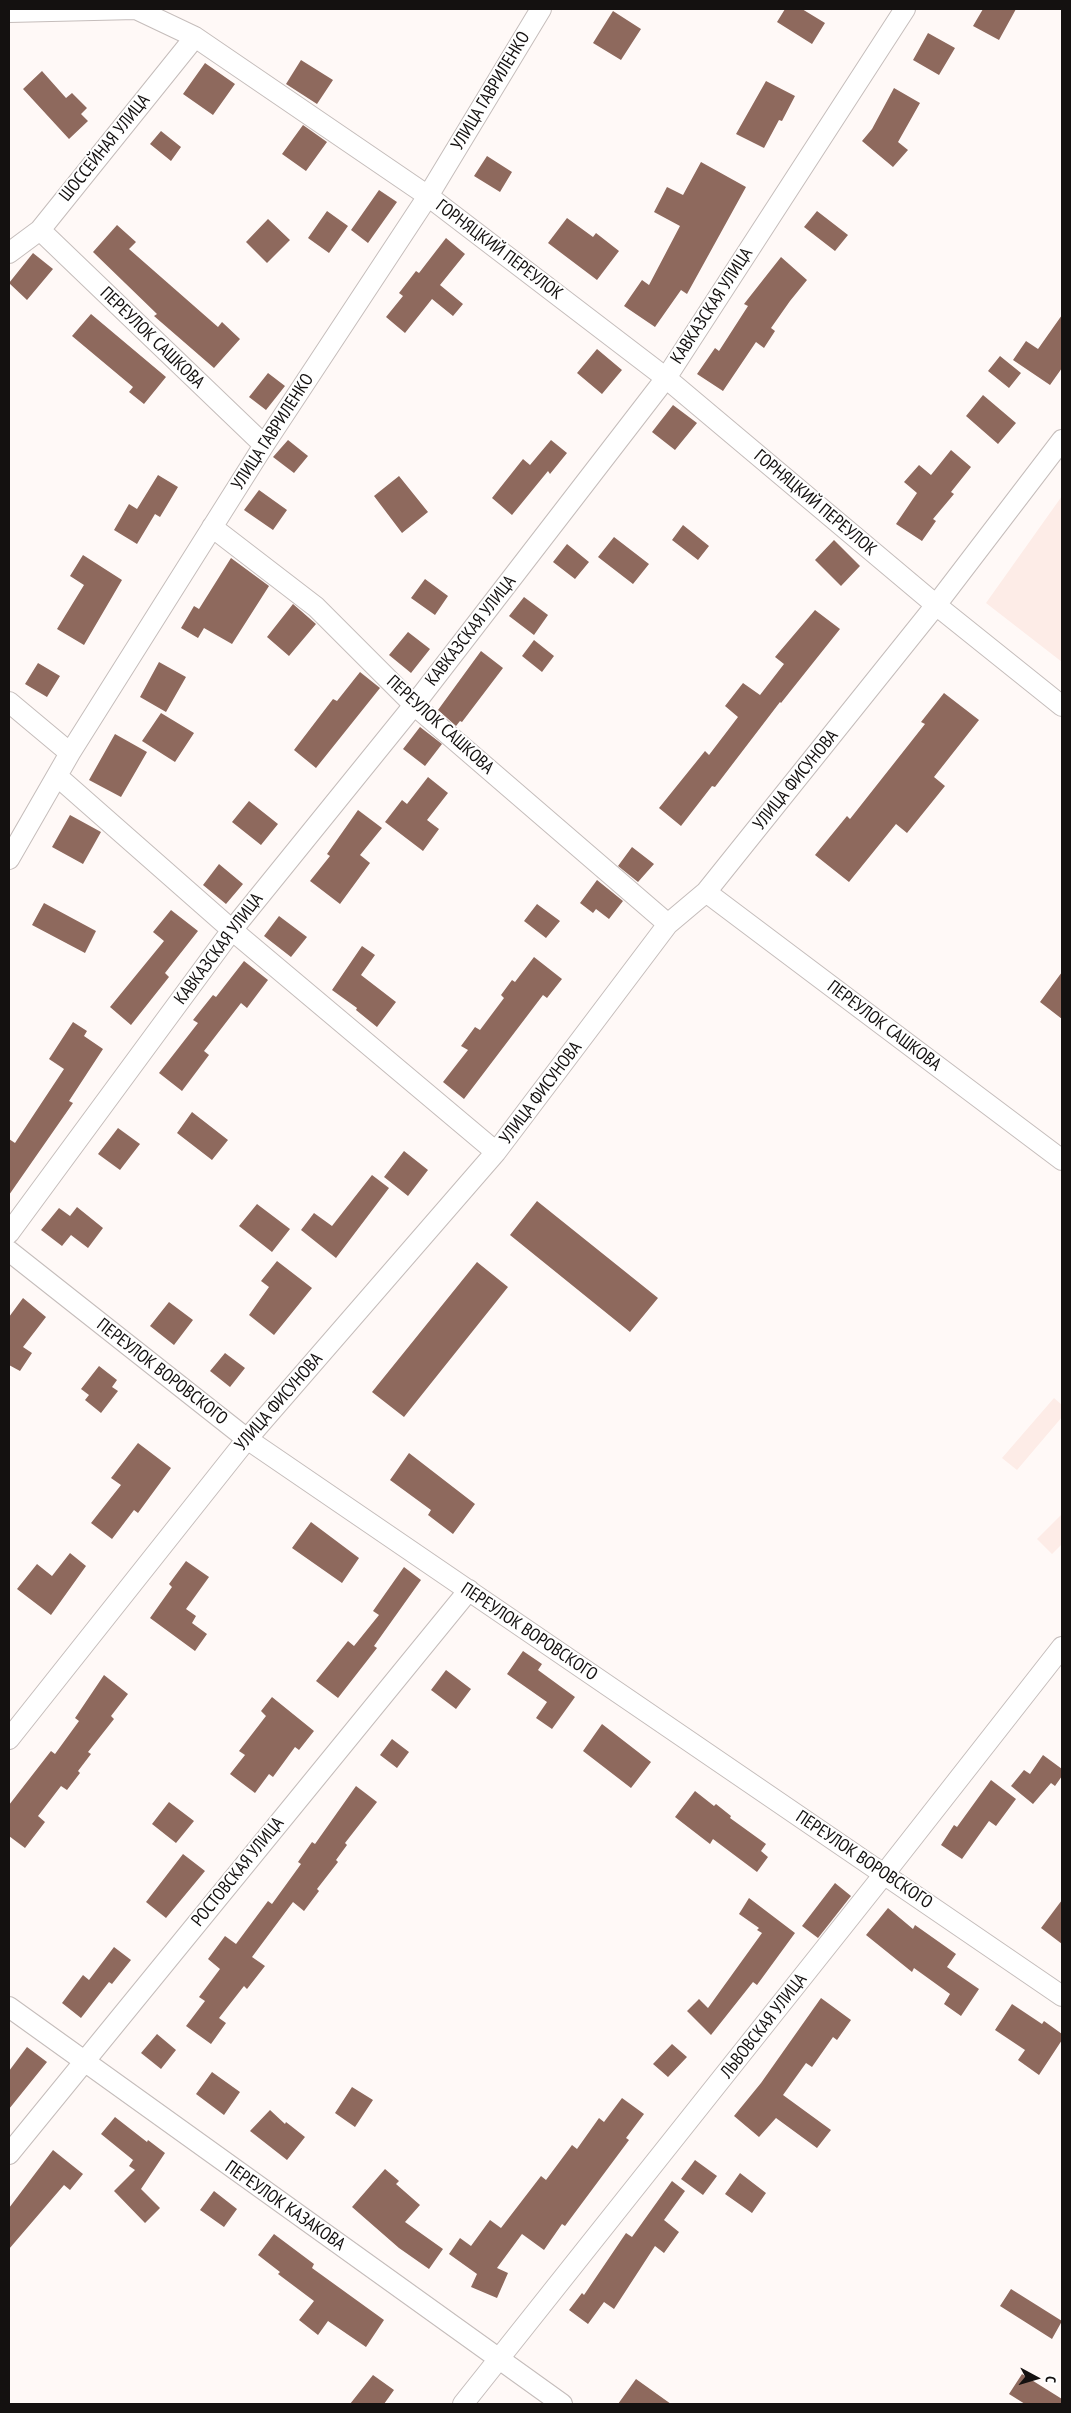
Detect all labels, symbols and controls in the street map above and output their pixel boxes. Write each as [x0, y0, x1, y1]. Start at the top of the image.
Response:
street label: УЛИЦА ГАВРИЛЕНКО [447, 28, 535, 154]
street label: ШОССЕЙНАЯ УЛИЦА [55, 90, 155, 206]
street label: ГОРНЯЦКИЙ ПЕРЕУЛОК [431, 195, 567, 305]
street label: КАВКАЗСКАЯ УЛИЦА [666, 244, 758, 368]
street label: ПЕРЕУЛОК САШКОВА [95, 283, 209, 393]
street label: УЛИЦА ГАВРИЛЕНКО [227, 370, 319, 494]
street label: ГОРНЯЦКИЙ ПЕРЕУЛОК [749, 446, 881, 560]
street label: КАВКАЗСКАЯ УЛИЦА [421, 572, 521, 690]
street label: ПЕРЕУЛОК САШКОВА [382, 671, 498, 779]
street label: УЛИЦА ФИСУНОВА [749, 726, 843, 834]
street label: КАВКАЗСКАЯ УЛИЦА [170, 889, 268, 1009]
street label: ПЕРЕУЛОК САШКОВА [823, 976, 945, 1076]
street label: УЛИЦА ФИСУНОВА [495, 1038, 587, 1148]
street label: ПЕРЕУЛОК ВОРОВСКОГО [92, 1314, 232, 1430]
street label: УЛИЦА ФИСУНОВА [231, 1349, 327, 1455]
street label: ПЕРЕУЛОК ВОРОВСКОГО [457, 1578, 601, 1686]
street label: ПЕРЕУЛОК ВОРОВСКОГО [792, 1806, 936, 1914]
street label: РОСТОВСКАЯ УЛИЦА [187, 1813, 289, 1931]
street label: ЛЬВОВСКАЯ УЛИЦА [716, 1969, 812, 2083]
street label: ПЕРЕУЛОК КАЗАКОВА [221, 2157, 349, 2255]
north arrow [1011, 2353, 1061, 2403]
text: С [1042, 2375, 1060, 2384]

